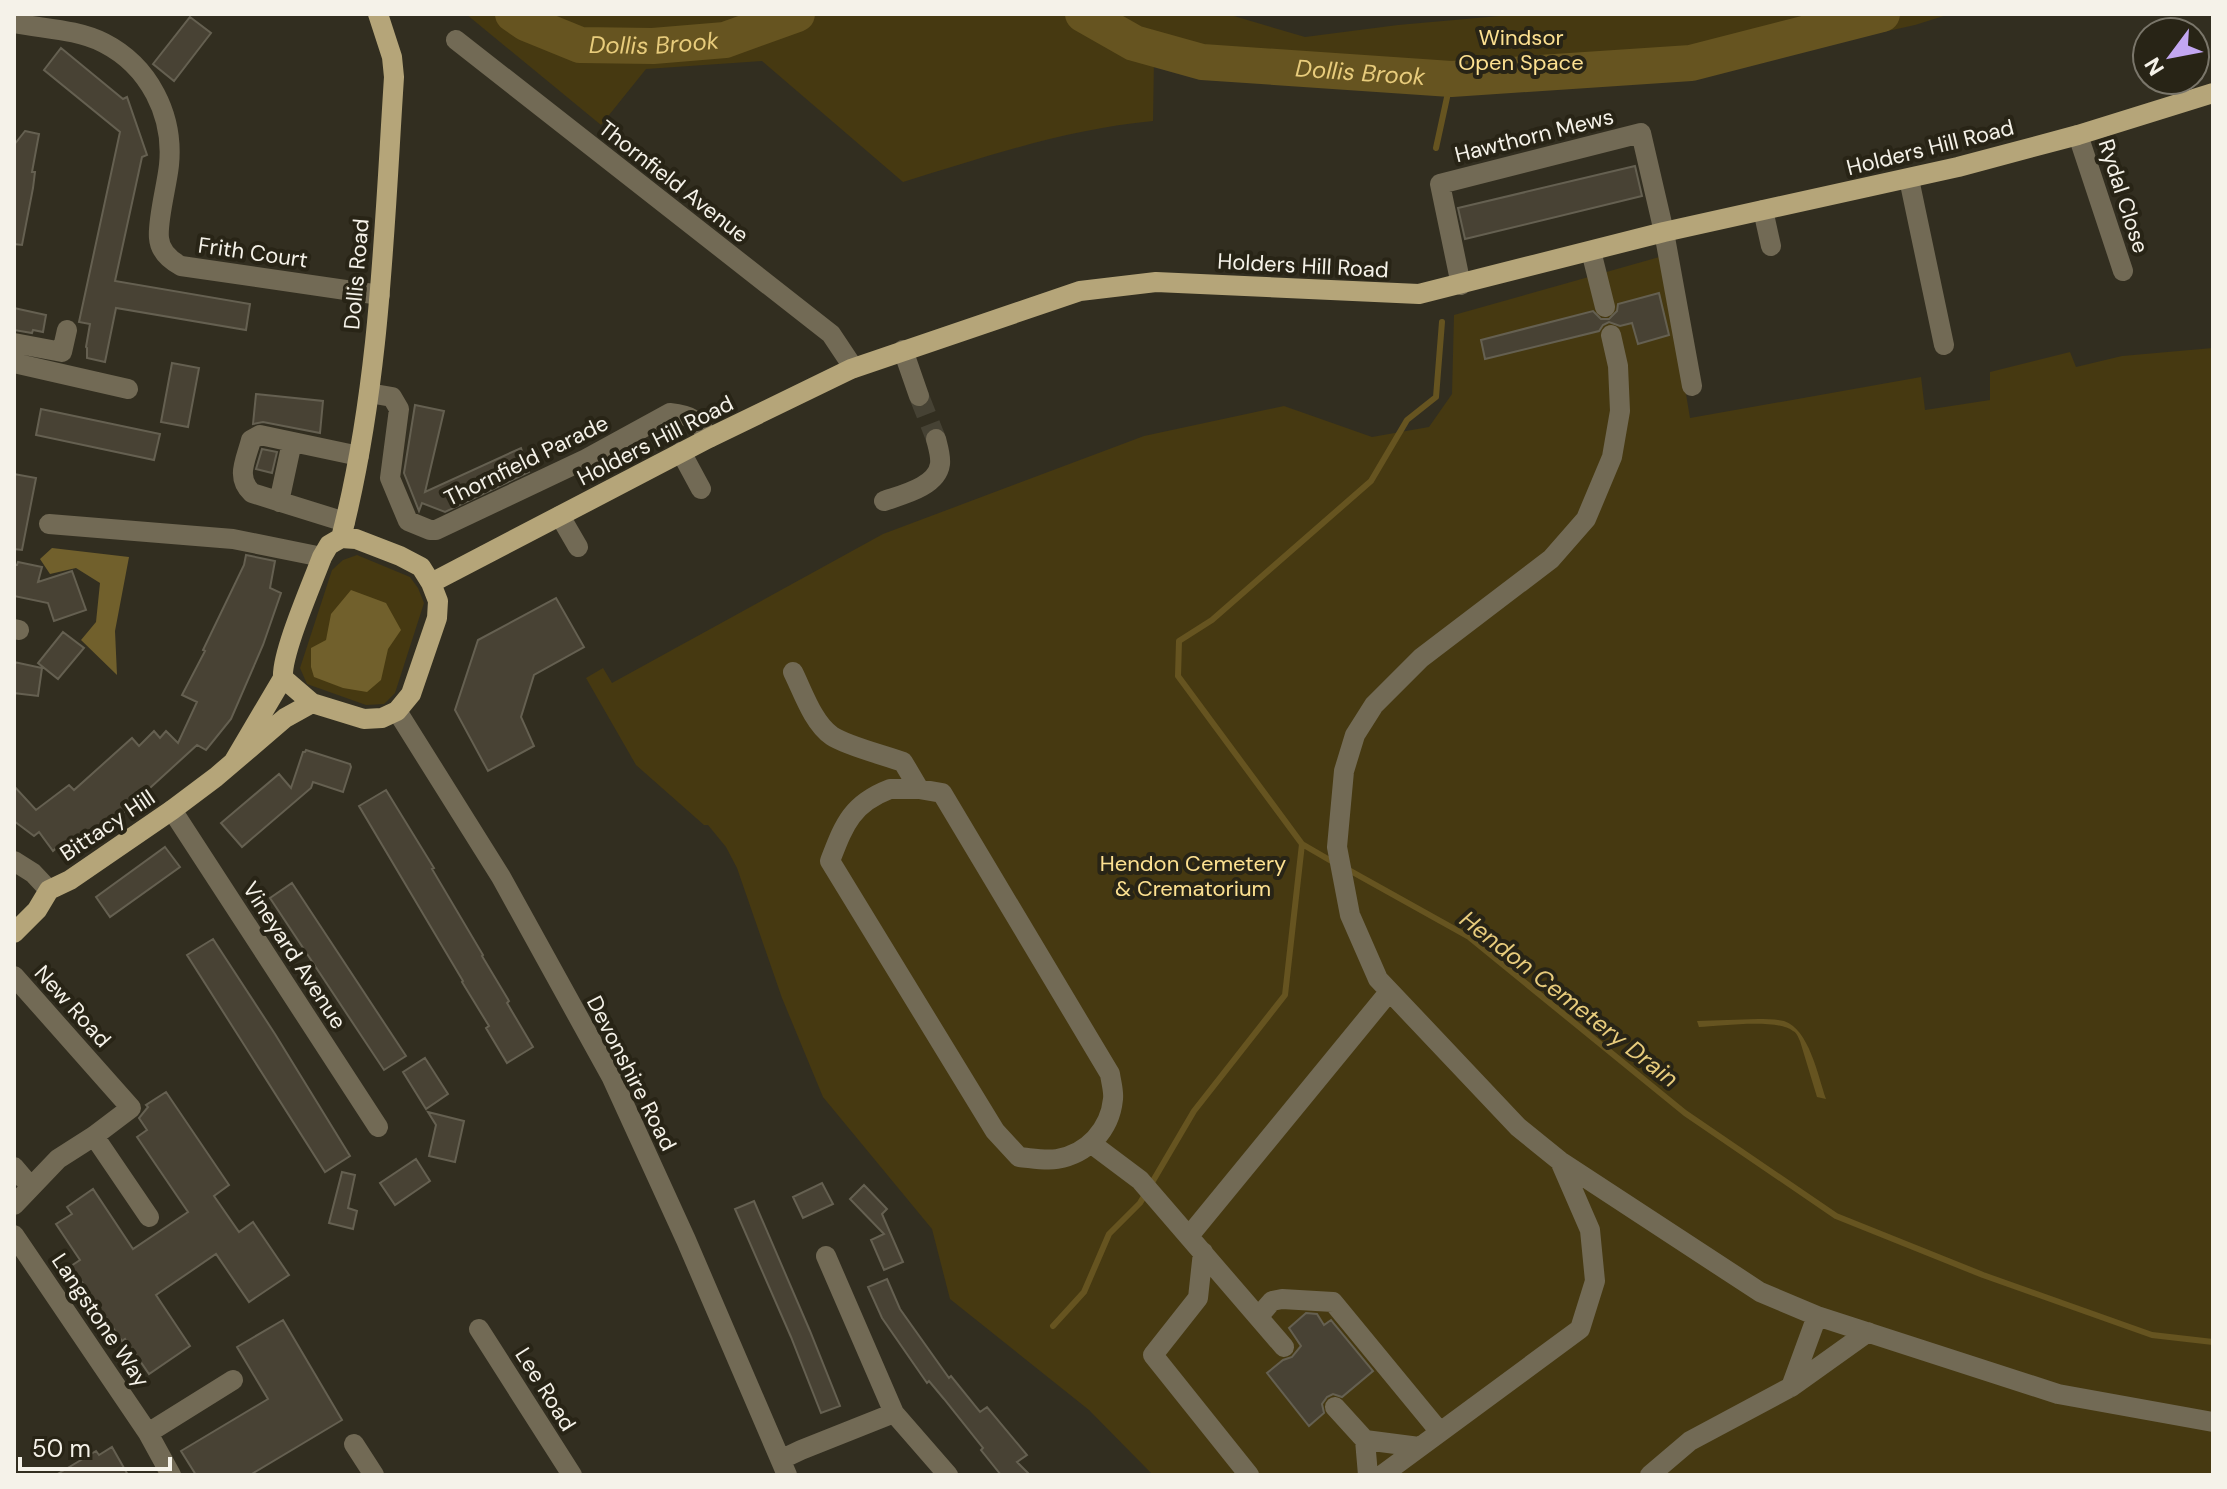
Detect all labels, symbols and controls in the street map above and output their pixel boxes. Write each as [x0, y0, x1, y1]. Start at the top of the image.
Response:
north arrow [2131, 16, 2211, 96]
park label: Windsor Open Space [1458, 23, 1584, 77]
water label: Dollis Brook [589, 25, 721, 61]
water label: Dollis Brook [1294, 52, 1427, 92]
text: N [2138, 52, 2171, 81]
street label: Hawthorn Mews [1452, 102, 1617, 169]
street label: Holders Hill Road [1843, 113, 2017, 182]
street label: Thornfield Avenue [593, 114, 755, 249]
street label: Rydal Close [2091, 136, 2156, 257]
street label: Dollis Road [337, 217, 376, 331]
street label: Frith Court [196, 230, 310, 275]
street label: Holders Hill Road [1217, 247, 1389, 284]
street label: Holders Hill Road [572, 389, 738, 492]
street label: Thornfield Parade [439, 408, 613, 513]
street label: Bittacy Hill [54, 783, 160, 868]
park label: Hendon Cemetery & Crematorium [1100, 849, 1286, 903]
street label: Vineyard Avenue [236, 876, 353, 1035]
water label: Hendon Cemetery Drain [1454, 903, 1685, 1094]
street label: New Road [28, 959, 117, 1054]
street label: Devonshire Road [580, 991, 683, 1156]
street label: Langstone Way [45, 1248, 156, 1393]
street label: Lee Road [509, 1342, 583, 1436]
scale bar [20, 1421, 170, 1471]
text: 50 m [32, 1433, 91, 1464]

